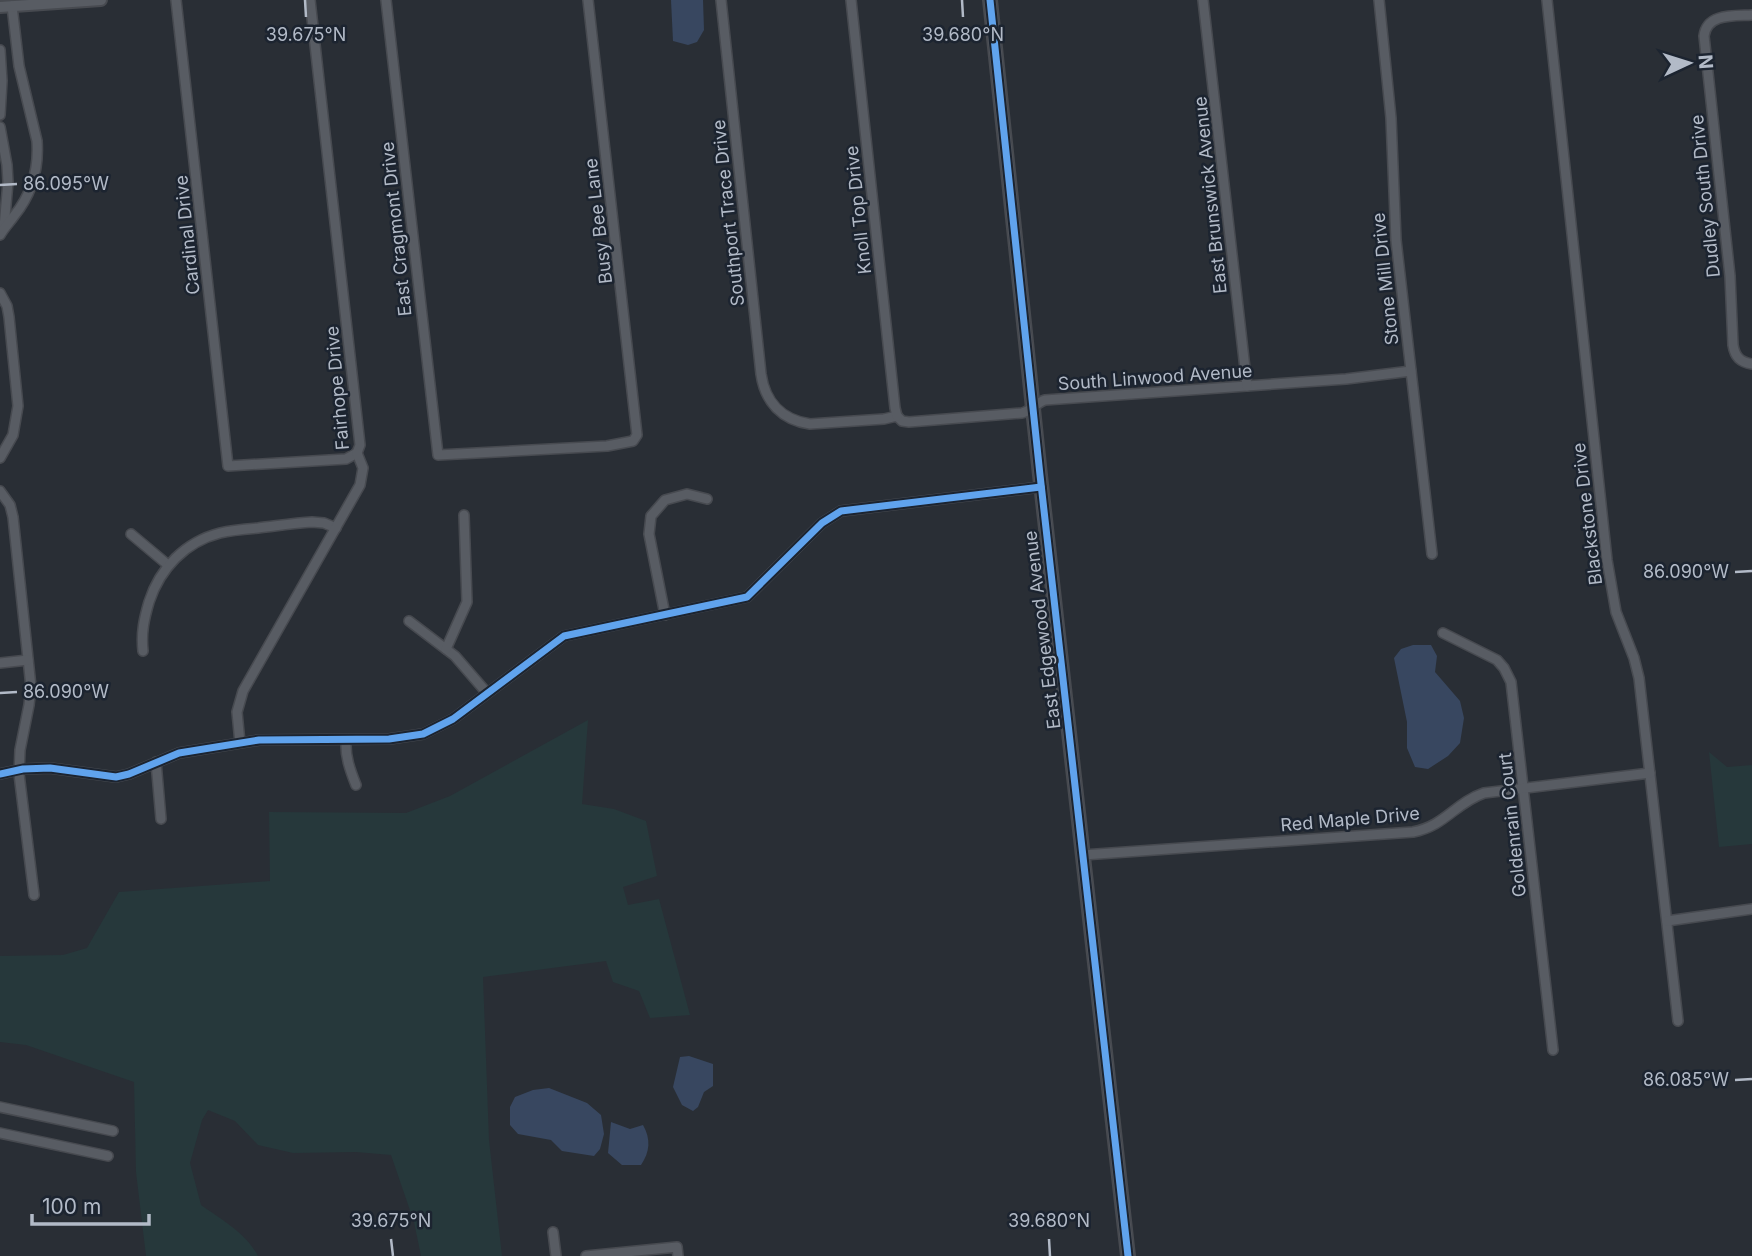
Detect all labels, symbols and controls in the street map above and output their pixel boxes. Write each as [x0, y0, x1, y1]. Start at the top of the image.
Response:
text: 39.675°N [266, 24, 346, 45]
text: 39.680°N [922, 24, 1004, 45]
north arrow [1654, 28, 1724, 98]
text: N [1693, 54, 1717, 70]
street label: East Brunswick Avenue [1189, 95, 1231, 295]
street label: Dudley South Drive [1686, 114, 1724, 278]
street label: Southport Trace Drive [708, 119, 748, 307]
street label: East Cragmont Drive [376, 141, 416, 317]
street label: Knoll Top Drive [841, 145, 875, 275]
street label: Busy Bee Lane [580, 157, 616, 285]
text: 86.095°W [23, 173, 109, 194]
street label: Cardinal Drive [170, 174, 204, 296]
street label: Stone Mill Drive [1368, 212, 1402, 346]
street label: Fairhope Drive [321, 325, 353, 451]
street label: South Linwood Avenue [1057, 360, 1253, 394]
street label: Blackstone Drive [1568, 442, 1606, 586]
street label: East Edgewood Avenue [1019, 530, 1065, 730]
text: 86.090°W [1643, 561, 1729, 582]
text: 86.090°W [23, 681, 109, 702]
street label: Goldenrain Court [1494, 752, 1530, 898]
street label: Red Maple Drive [1279, 802, 1421, 836]
text: 86.085°W [1643, 1069, 1729, 1090]
scale bar [32, 1182, 149, 1226]
text: 100 m [42, 1194, 101, 1219]
text: 39.675°N [351, 1210, 431, 1231]
text: 39.680°N [1008, 1210, 1090, 1231]

